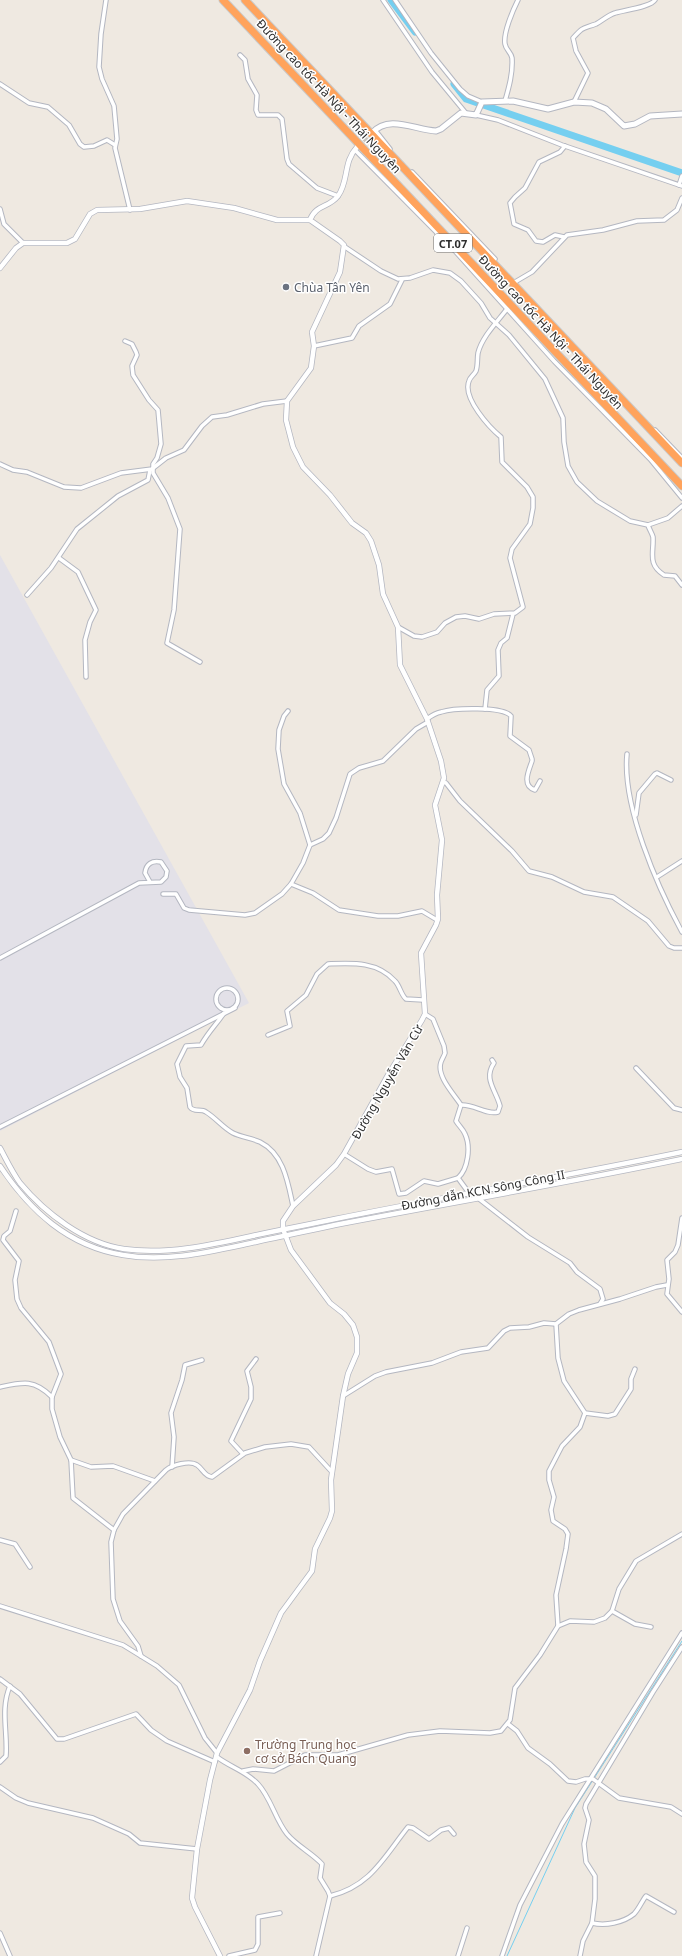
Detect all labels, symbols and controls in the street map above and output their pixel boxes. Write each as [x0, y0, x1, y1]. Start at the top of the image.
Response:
street label: Đường cao tốc Hà Nội - Thái Nguyên [253, 15, 405, 177]
road number: CT.07 [434, 234, 472, 252]
street label: Đường cao tốc Hà Nội - Thái Nguyên [475, 251, 627, 413]
place label: Chùa Tân Yên [294, 279, 370, 296]
marker: Chùa Tân Yên [281, 282, 291, 292]
street label: Đường Nguyễn Văn Cừ [347, 1021, 427, 1142]
street label: Đường dẫn KCN Sông Công II [400, 1166, 566, 1214]
place label: Trường Trung học cơ sở Bách Quang [255, 1736, 357, 1767]
marker: Trường Trung học cơ sở Bách Quang [242, 1746, 252, 1756]

